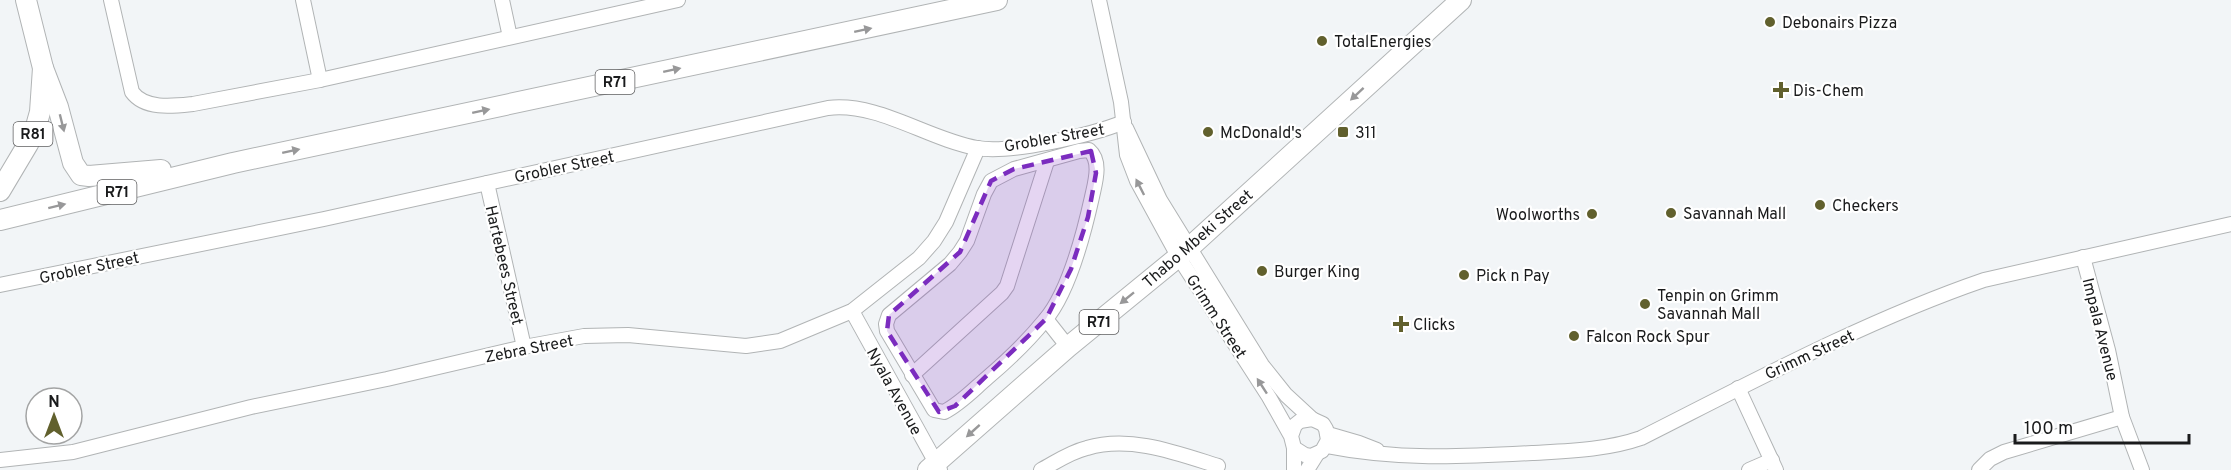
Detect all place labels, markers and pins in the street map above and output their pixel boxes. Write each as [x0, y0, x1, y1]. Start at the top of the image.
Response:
place label: Debonairs Pizza [1782, 14, 1897, 34]
marker: Debonairs Pizza [1763, 15, 1777, 29]
place label: TotalEnergies [1334, 33, 1432, 53]
marker: TotalEnergies [1315, 34, 1329, 48]
place label: Dis-Chem [1793, 82, 1864, 102]
marker: Dis-Chem [1774, 83, 1788, 97]
place label: McDonald's [1220, 124, 1302, 144]
place label: 311 [1355, 124, 1377, 144]
marker: McDonald's [1201, 125, 1215, 139]
marker: 311 [1336, 125, 1350, 139]
place label: Checkers [1832, 197, 1899, 217]
marker: Checkers [1813, 198, 1827, 212]
place label: Savannah Mall [1683, 205, 1786, 225]
place label: Woolworths [1496, 206, 1580, 226]
marker: Savannah Mall [1664, 206, 1678, 220]
marker: Woolworths [1585, 207, 1599, 221]
place label: Burger King [1274, 263, 1360, 283]
marker: Burger King [1255, 264, 1269, 278]
place label: Pick n Pay [1476, 267, 1550, 287]
marker: Pick n Pay [1457, 268, 1471, 282]
place label: Tenpin on Grimm Savannah Mall [1657, 287, 1779, 325]
marker: Tenpin on Grimm Savannah Mall [1638, 297, 1652, 311]
place label: Clicks [1413, 316, 1455, 336]
marker: Clicks [1394, 317, 1408, 331]
place label: Falcon Rock Spur [1586, 328, 1710, 348]
marker: Falcon Rock Spur [1567, 329, 1581, 343]

